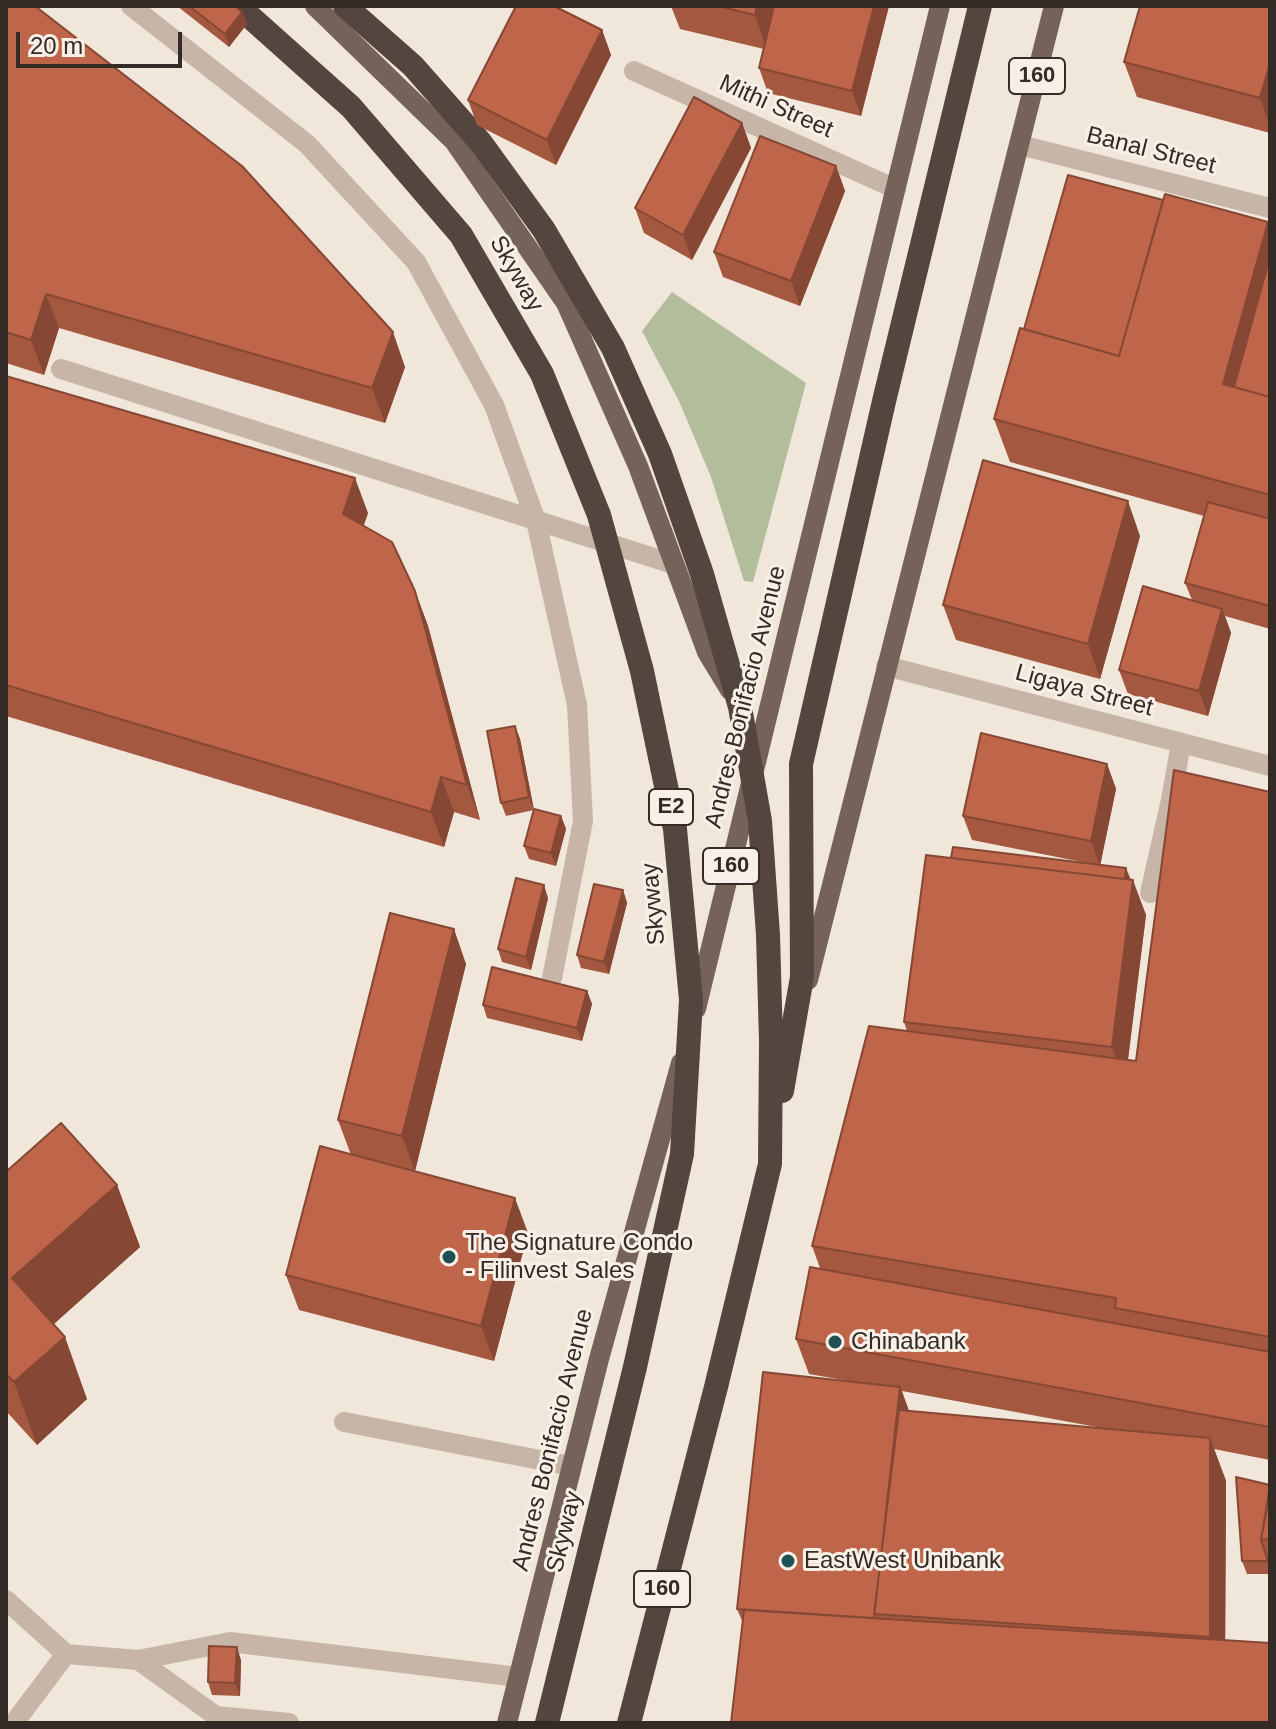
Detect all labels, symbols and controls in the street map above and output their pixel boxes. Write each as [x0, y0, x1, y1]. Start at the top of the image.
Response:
scale bar [20, 16, 186, 66]
text: 20 m [30, 32, 83, 59]
road number: 160 [1009, 58, 1065, 94]
street label: Mithi Street [715, 69, 837, 145]
street label: Banal Street [1083, 121, 1219, 181]
street label: Skyway [483, 231, 549, 317]
street label: Andres Bonifacio Avenue [699, 563, 793, 831]
street label: Ligaya Street [1012, 659, 1156, 723]
road number: E2 [649, 789, 693, 825]
road number: 160 [703, 848, 759, 884]
street label: Skyway [636, 862, 672, 946]
place label: The Signature Condo - Filinvest Sales [465, 1229, 693, 1285]
marker: The Signature Condo - Filinvest Sales [440, 1248, 458, 1266]
street label: Andres Bonifacio Avenue [506, 1306, 600, 1574]
place label: Chinabank [851, 1328, 966, 1356]
marker: Chinabank [826, 1333, 844, 1351]
street label: Skyway [541, 1488, 589, 1576]
place label: EastWest Unibank [804, 1547, 1001, 1575]
marker: EastWest Unibank [779, 1552, 797, 1570]
road number: 160 [634, 1571, 690, 1607]

